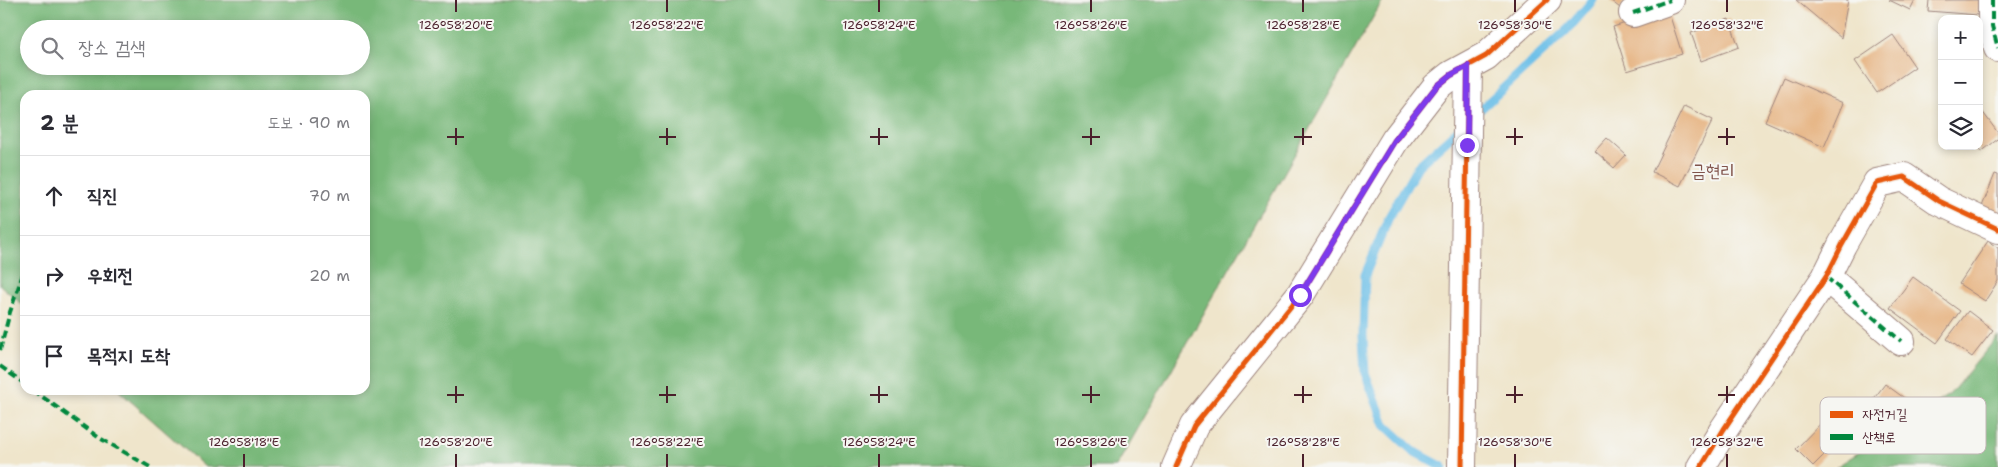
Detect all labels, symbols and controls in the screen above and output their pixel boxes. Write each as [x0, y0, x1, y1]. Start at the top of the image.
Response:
map controls [1938, 15, 1983, 150]
button: + [1938, 15, 1983, 60]
text: 126°58'20"E [419, 17, 493, 33]
text: 126°58'22"E [630, 17, 704, 33]
text: 126°58'24"E [842, 17, 916, 33]
text: 126°58'26"E [1055, 17, 1127, 33]
text: 126°58'28"E [1266, 17, 1340, 33]
text: 126°58'30"E [1478, 17, 1552, 33]
text: 126°58'32"E [1690, 17, 1764, 33]
search box [20, 20, 370, 75]
icon: search [38, 34, 66, 62]
text: 장소 검색 [78, 35, 146, 60]
button: − [1938, 60, 1983, 105]
button: layers [1938, 105, 1983, 150]
text: 2 분 [40, 109, 79, 137]
text: 도보 · 90 m [267, 112, 350, 133]
route end [1456, 134, 1479, 157]
district label: 금현리 [1691, 159, 1735, 183]
icon: ahead [40, 182, 68, 210]
text: 직진 [87, 183, 118, 208]
text: 70 m [309, 185, 350, 206]
icon: right [40, 262, 68, 290]
text: 우회전 [87, 263, 133, 288]
text: 20 m [309, 265, 350, 286]
route start [1289, 284, 1312, 307]
icon: arrive [40, 342, 68, 370]
text: 목적지 도착 [87, 343, 170, 368]
legend [1820, 397, 1986, 454]
text: 자전거길 [1862, 405, 1908, 423]
text: 산책로 [1862, 428, 1896, 446]
text: 126°58'18"E [209, 434, 279, 450]
text: 126°58'20"E [419, 434, 493, 450]
text: 126°58'22"E [630, 434, 704, 450]
text: 126°58'24"E [842, 434, 916, 450]
text: 126°58'26"E [1055, 434, 1127, 450]
text: 126°58'28"E [1266, 434, 1340, 450]
text: 126°58'30"E [1478, 434, 1552, 450]
text: 126°58'32"E [1690, 434, 1764, 450]

